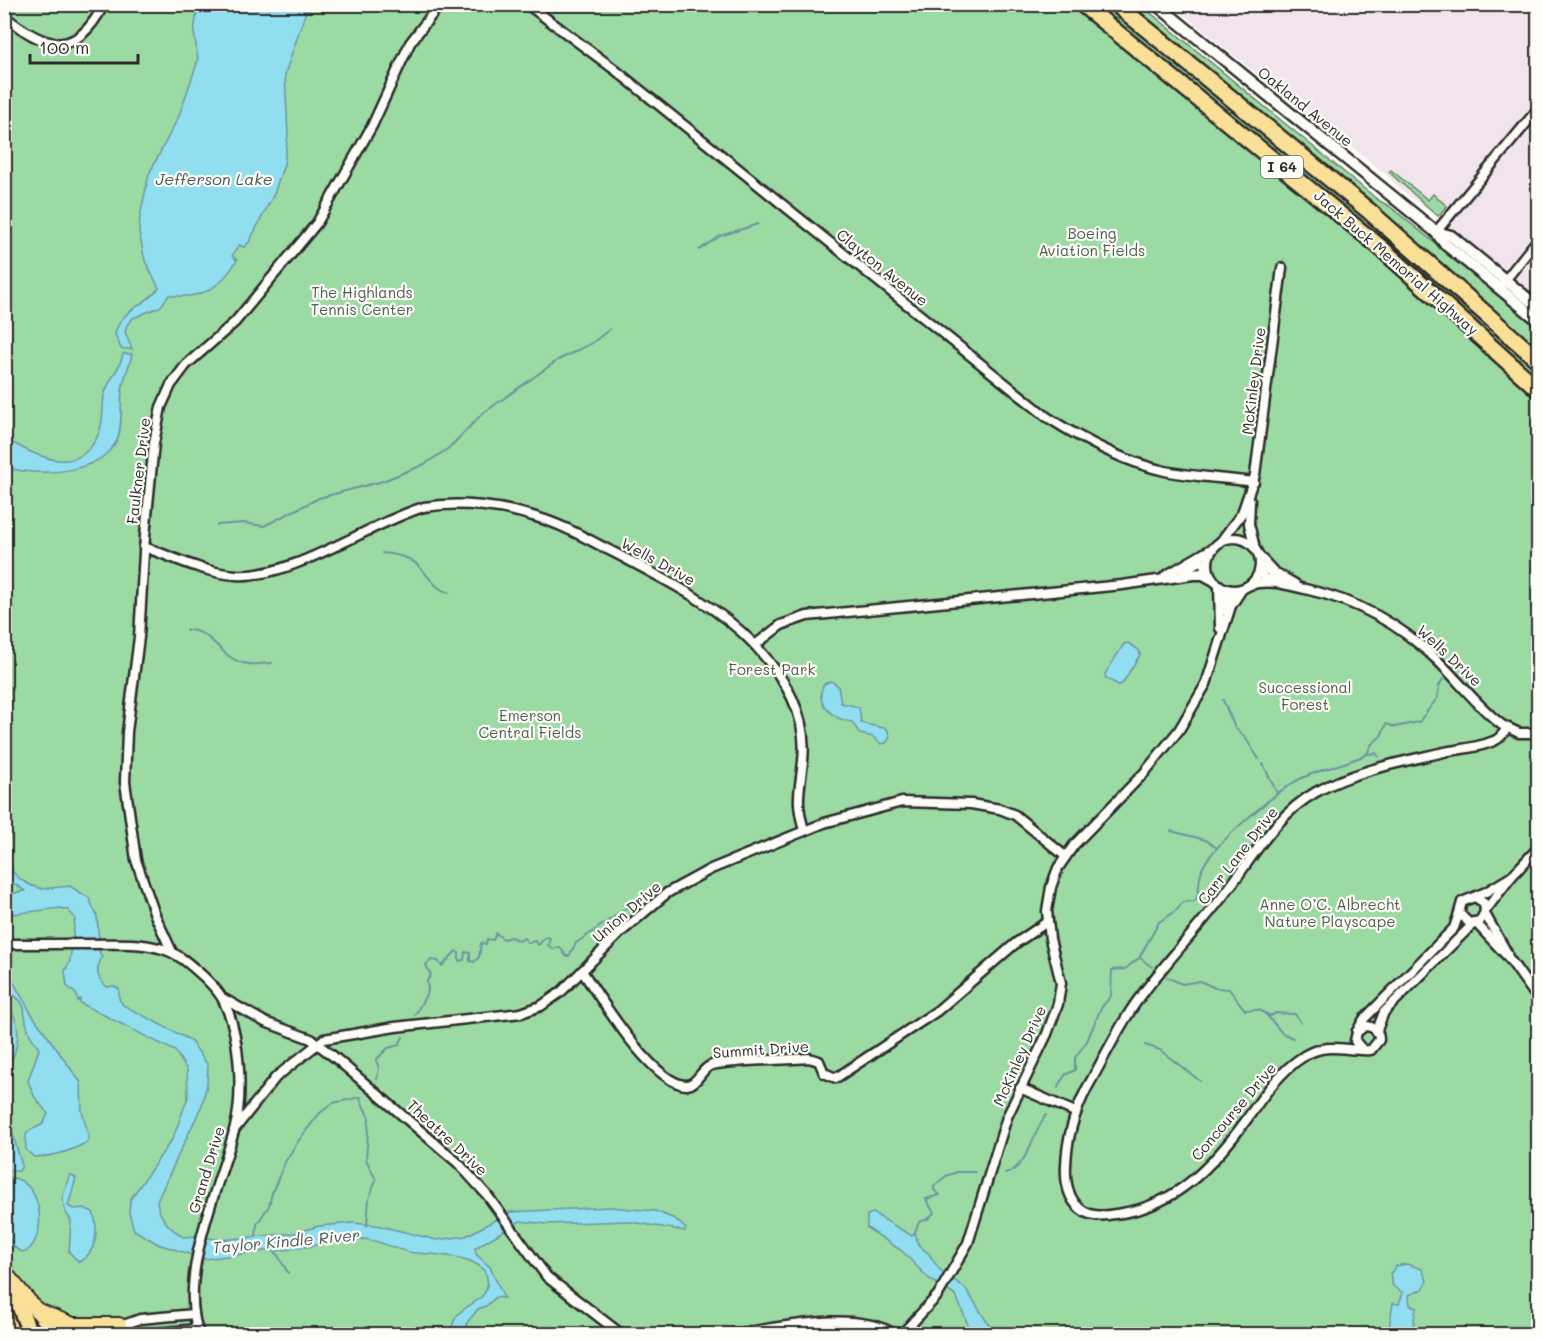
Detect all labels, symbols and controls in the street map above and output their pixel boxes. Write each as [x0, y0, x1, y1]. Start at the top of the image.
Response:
scale bar [30, 27, 138, 65]
text: 100 m [39, 35, 89, 59]
street label: Oakland Avenue [1254, 62, 1357, 151]
road number: I 64 [1261, 156, 1303, 178]
water label: Jefferson Lake [155, 168, 273, 189]
street label: Jack Buck Memorial Highway [1310, 185, 1483, 339]
park label: Boeing Aviation Fields [1039, 223, 1145, 260]
street label: Clayton Avenue [833, 224, 933, 310]
park label: The Highlands Tennis Center [311, 282, 413, 319]
street label: McKinley Drive [1236, 326, 1270, 436]
street label: Faulkner Drive [122, 416, 154, 525]
street label: Wells Drive [618, 533, 699, 590]
street label: Wells Drive [1413, 620, 1486, 690]
park label: Forest Park [729, 659, 815, 679]
park label: Successional Forest [1258, 677, 1352, 714]
park label: Emerson Central Fields [478, 705, 582, 742]
street label: Carr Lane Drive [1193, 802, 1282, 909]
street label: Union Drive [588, 876, 665, 947]
park label: Anne O’C. Albrecht Nature Playscape [1259, 894, 1401, 931]
street label: McKinley Drive [988, 1002, 1050, 1109]
street label: Summit Drive [712, 1036, 810, 1062]
street label: Concourse Drive [1186, 1058, 1280, 1165]
street label: Theatre Drive [403, 1095, 492, 1180]
street label: Grand Drive [183, 1124, 229, 1216]
water label: Taylor Kindle River [211, 1224, 361, 1257]

